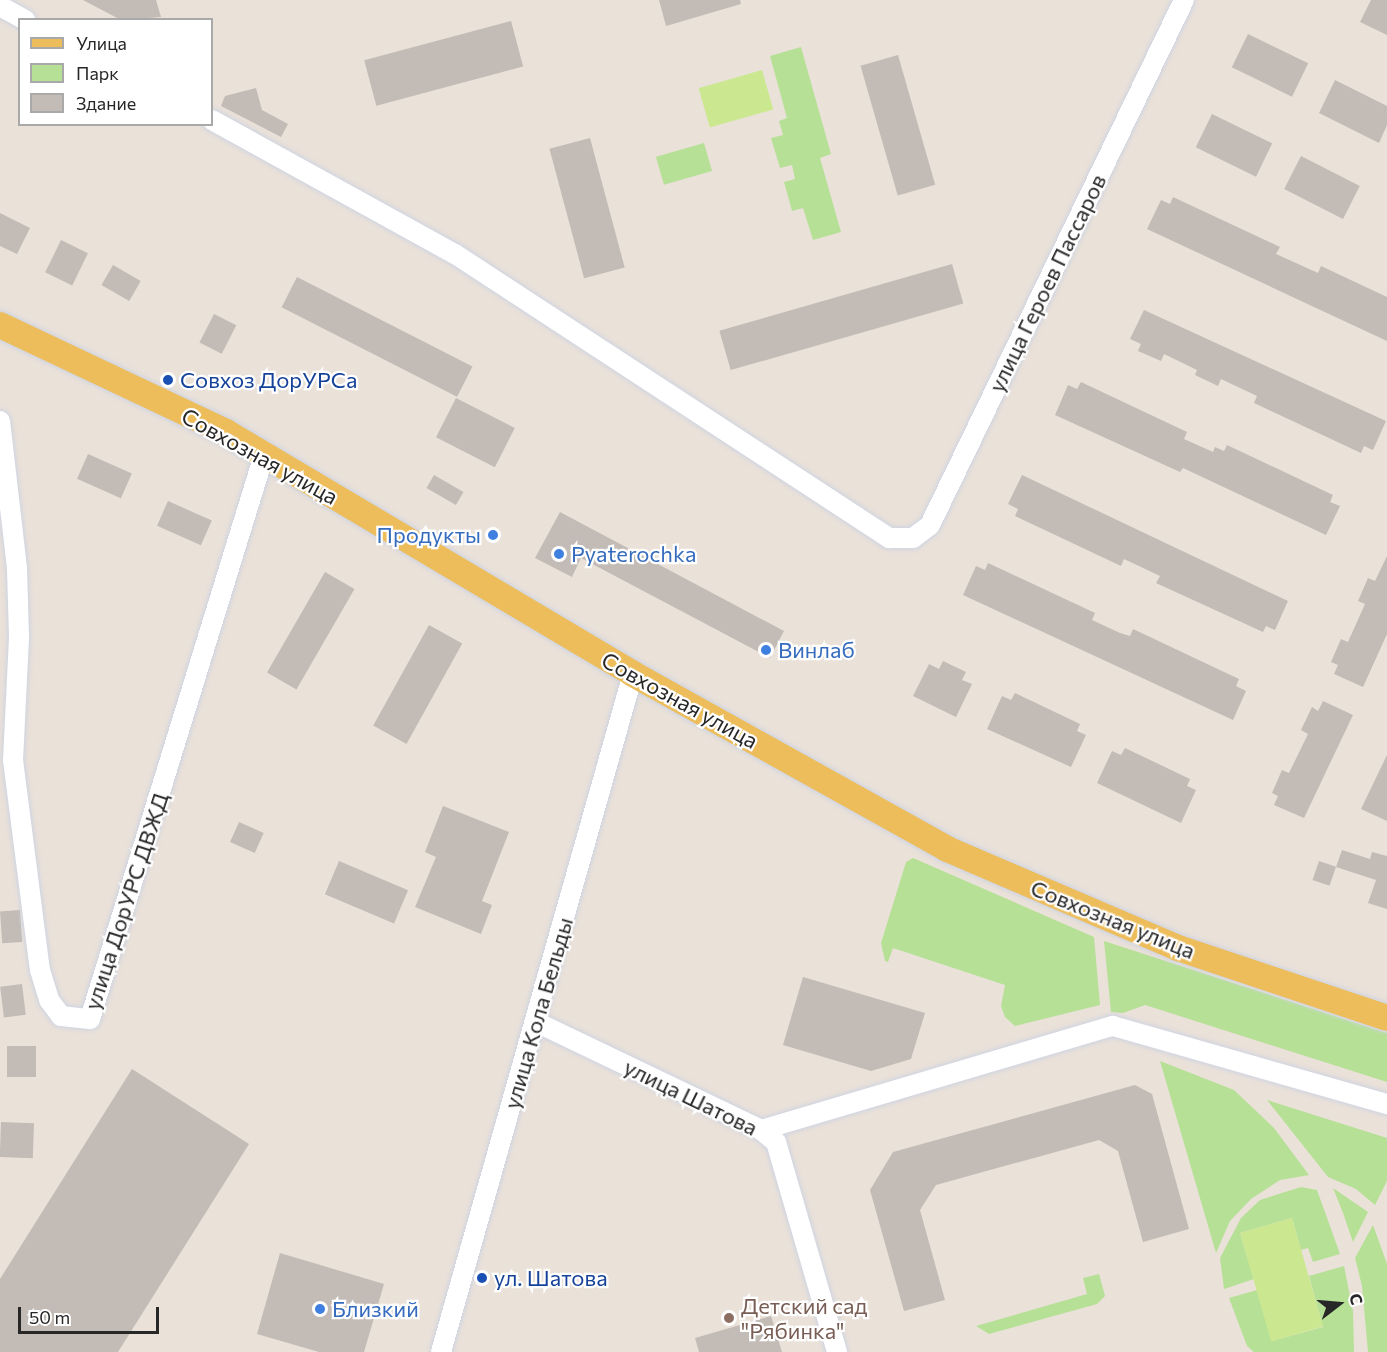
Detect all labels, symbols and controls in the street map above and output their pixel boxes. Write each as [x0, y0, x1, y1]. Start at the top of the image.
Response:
legend [18, 18, 213, 126]
text: Улица [76, 32, 127, 54]
text: Парк [76, 62, 119, 84]
text: Здание [76, 92, 136, 114]
street label: улица Героев Пассаров [983, 170, 1111, 396]
place label: Совхоз ДорУPCа [180, 367, 357, 393]
marker: Совхоз ДорУPCа [161, 373, 175, 387]
street label: Совхозная улица [177, 402, 343, 510]
place label: Продукты [377, 522, 481, 548]
marker: Продукты [486, 528, 500, 542]
place label: Pyaterochka [571, 541, 696, 567]
marker: Pyaterochka [552, 547, 566, 561]
place label: Винлаб [778, 637, 855, 663]
marker: Винлаб [759, 643, 773, 657]
street label: Совхозная улица [597, 646, 763, 754]
street label: улица ДорУРС ДВЖД [78, 789, 174, 1013]
street label: Совхозная улица [1027, 874, 1199, 964]
street label: улица Кола Бельды [498, 914, 578, 1112]
street label: улица Шатова [620, 1053, 762, 1141]
place label: ул. Шатова [494, 1265, 608, 1291]
marker: ул. Шатова [475, 1271, 489, 1285]
north arrow [1309, 1274, 1369, 1334]
text: С [1346, 1291, 1367, 1307]
place label: Детский сад "Рябинка" [741, 1292, 867, 1344]
scale bar [21, 1295, 162, 1333]
place label: Близкий [332, 1296, 419, 1322]
marker: Близкий [313, 1302, 327, 1316]
text: 50 m [29, 1306, 70, 1328]
marker: Детский сад "Рябинка" [722, 1311, 736, 1325]

